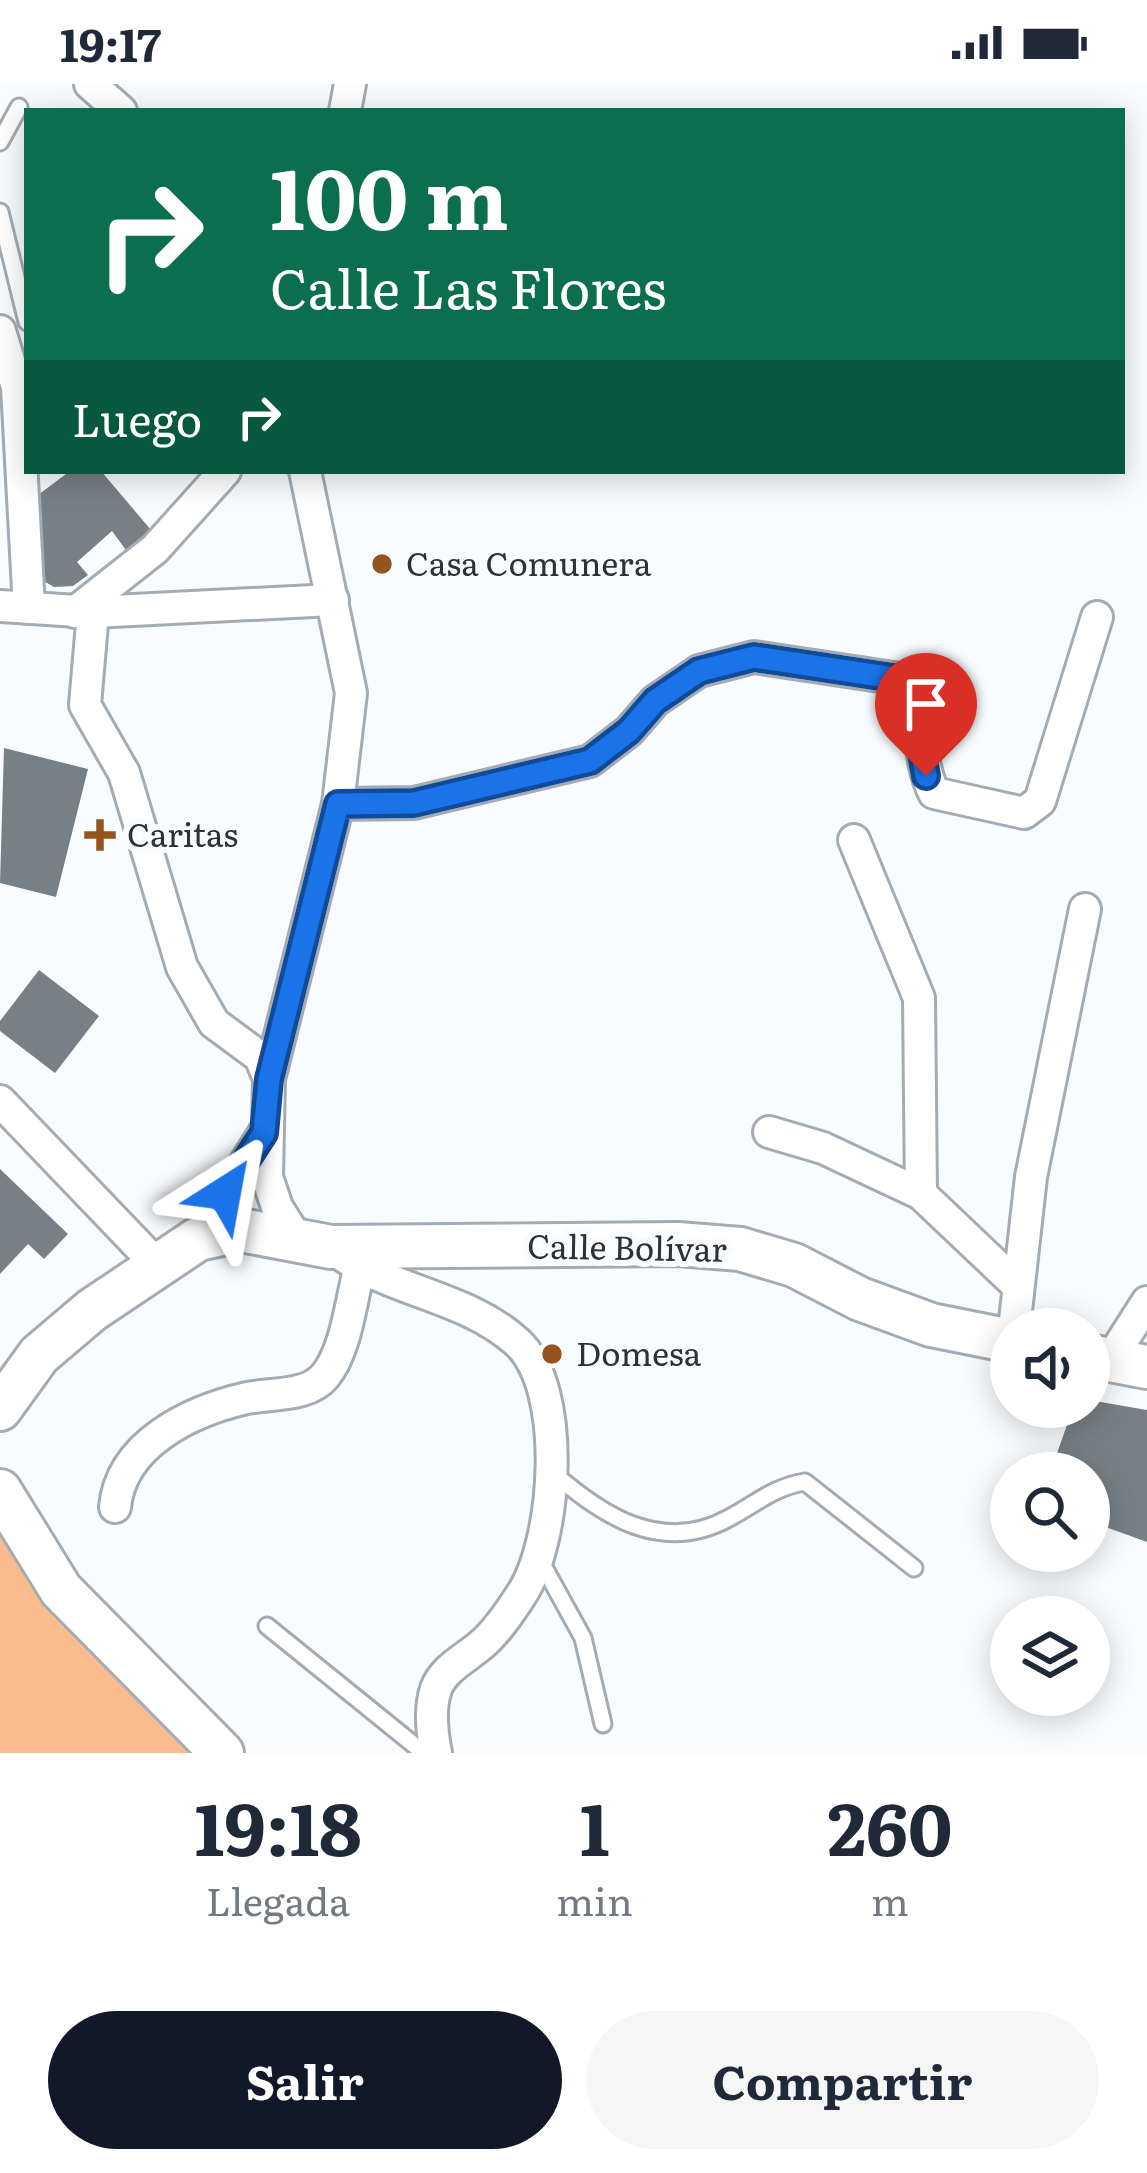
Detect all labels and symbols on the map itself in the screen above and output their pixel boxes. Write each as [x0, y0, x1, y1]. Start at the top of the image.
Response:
place label: Casa Comunera [406, 537, 652, 586]
marker: Casa Comunera [369, 551, 395, 577]
pin [875, 653, 977, 776]
place label: Caritas [127, 808, 238, 857]
marker: Caritas [84, 819, 116, 851]
position arrow [162, 1130, 288, 1256]
street label: Calle Bolívar [527, 1219, 728, 1272]
place label: Domesa [576, 1327, 702, 1376]
marker: Domesa [539, 1341, 565, 1367]

